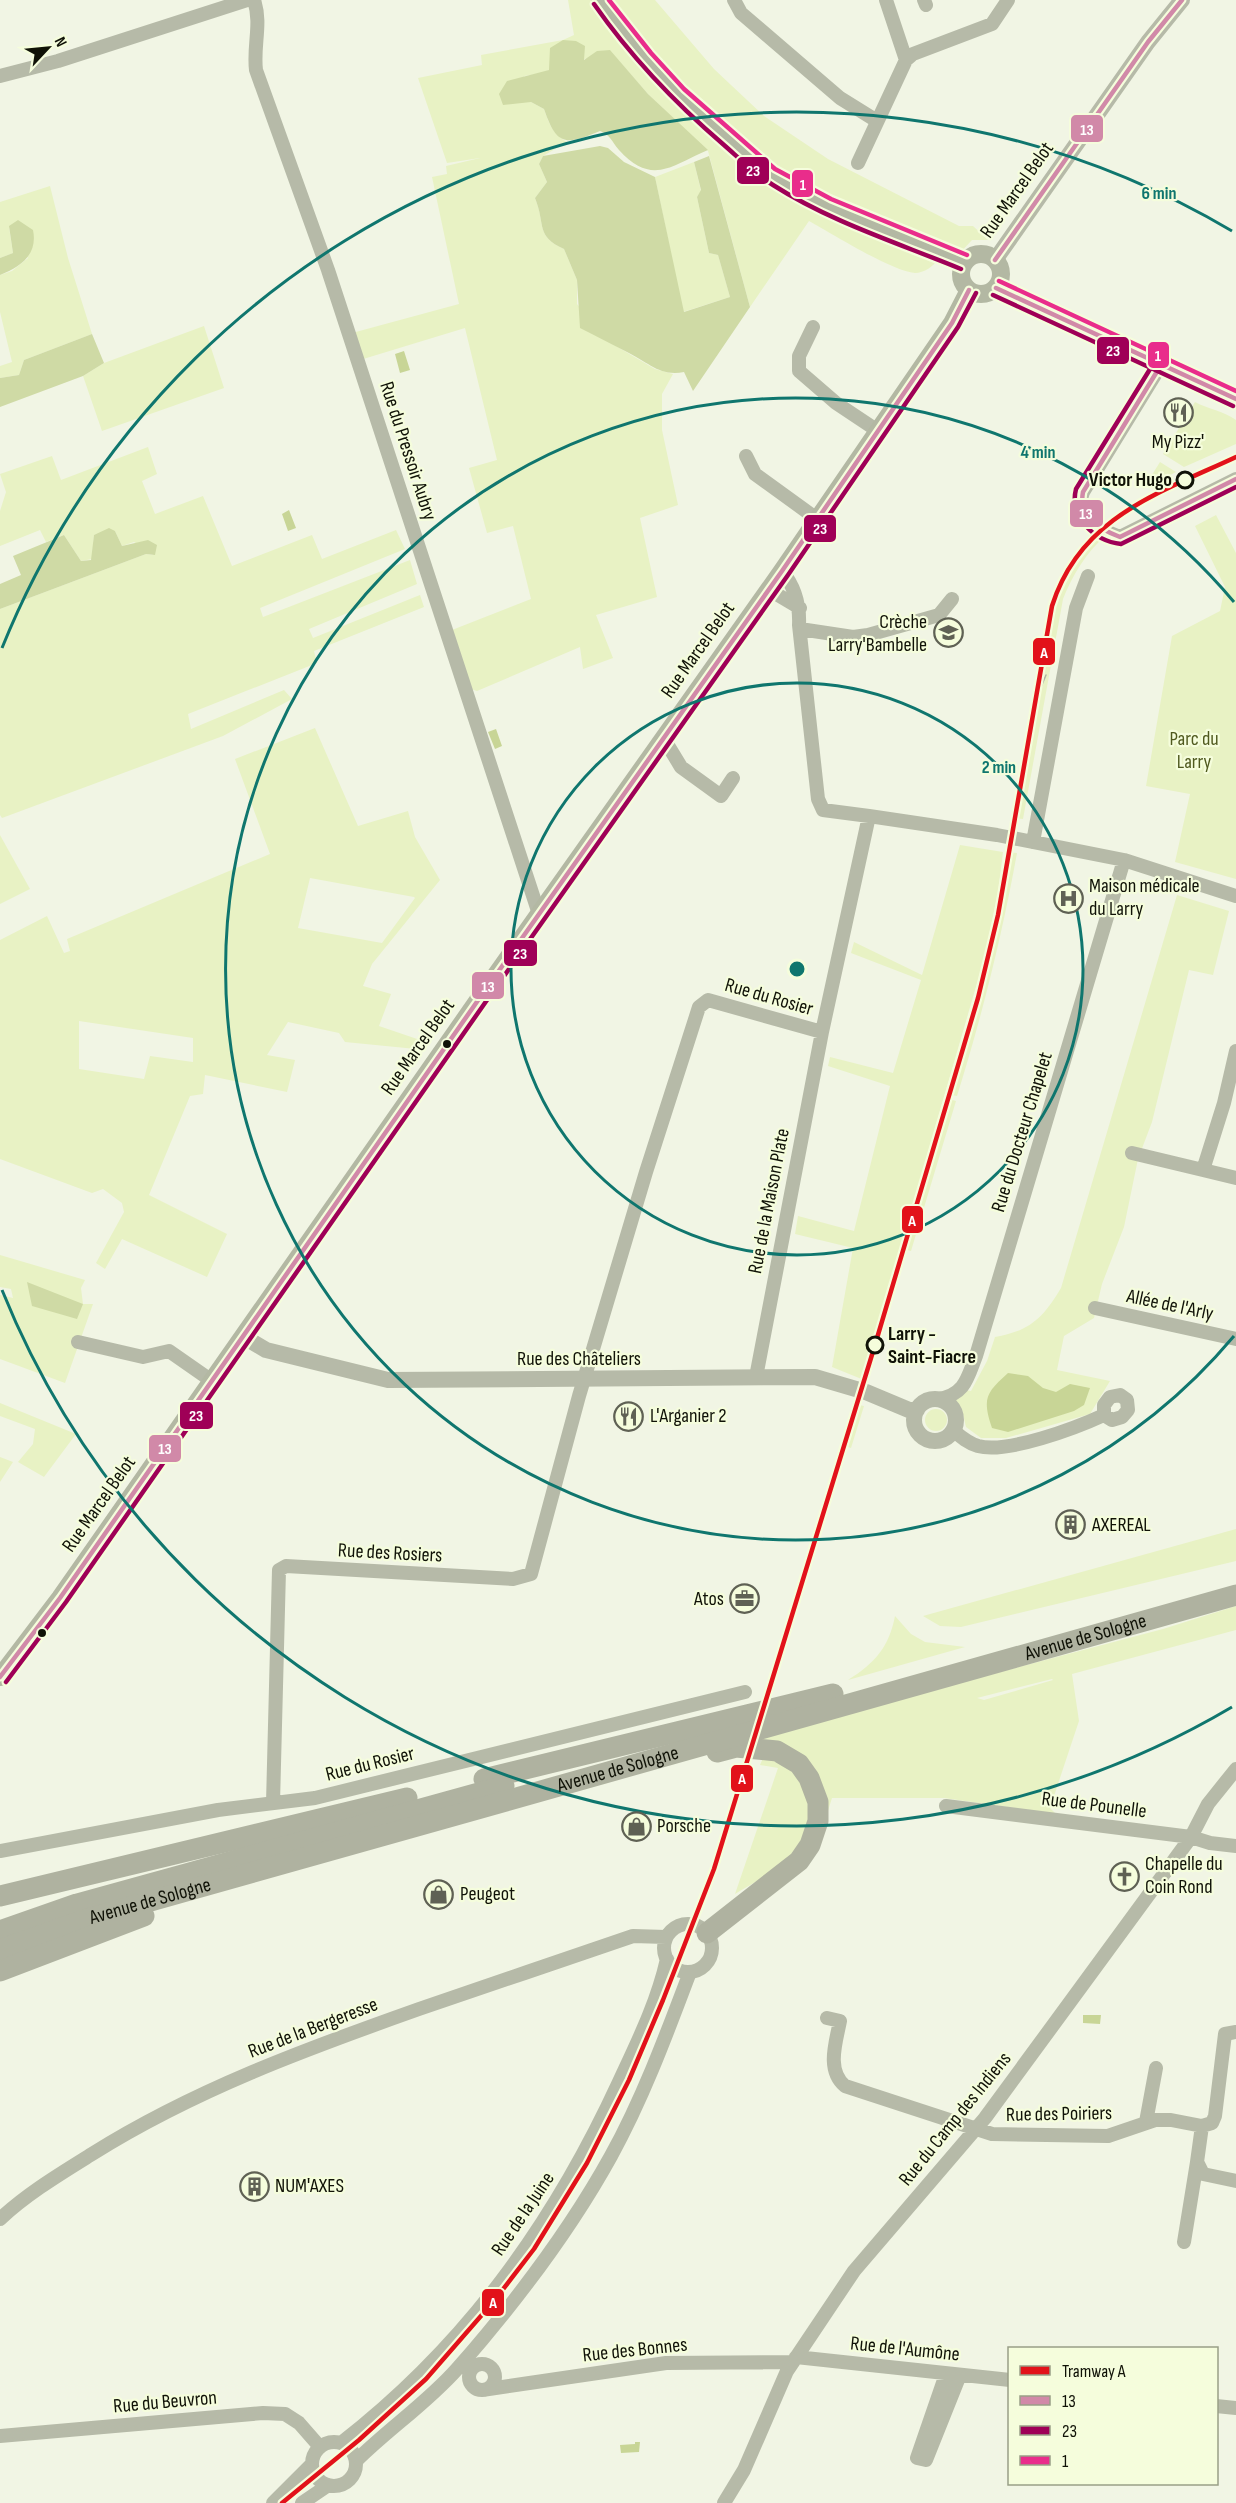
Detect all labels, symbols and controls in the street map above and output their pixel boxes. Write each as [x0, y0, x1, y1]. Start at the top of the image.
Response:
north arrow [18, 18, 78, 78]
text: N [50, 34, 71, 50]
line badge: 13 [1070, 114, 1104, 143]
text: 13 [1080, 121, 1094, 140]
street label: Rue Marcel Belot [975, 137, 1059, 243]
line badge: 23 [736, 156, 770, 185]
text: 23 [746, 162, 760, 181]
line badge: 1 [791, 169, 814, 198]
text: 1 [800, 176, 807, 195]
text: 6 min [1142, 183, 1176, 204]
line badge: 23 [1096, 336, 1130, 365]
line badge: 1 [1147, 341, 1170, 369]
text: 23 [1106, 342, 1120, 361]
text: 1 [1155, 347, 1162, 366]
street label: Rue du Pressoir Aubry [374, 379, 442, 524]
restaurant icon: My Pizz' [1162, 396, 1194, 428]
place label: My Pizz' [1152, 430, 1204, 454]
text: 4 min [1021, 442, 1055, 463]
place label: Victor Hugo [1089, 468, 1172, 492]
marker: Victor Hugo [1176, 471, 1194, 489]
line badge: 13 [1069, 499, 1104, 528]
text: 13 [1079, 505, 1093, 524]
line badge: 23 [803, 514, 837, 543]
text: 23 [813, 520, 827, 539]
street label: Rue Marcel Belot [656, 597, 740, 703]
place label: Crèche Larry'Bambelle [828, 610, 927, 657]
school or university icon: Crèche Larry'Bambelle [932, 617, 964, 649]
line badge: A [1032, 637, 1056, 666]
text: A [1039, 644, 1048, 663]
park label: Parc du Larry [1169, 727, 1219, 774]
text: 2 min [982, 757, 1016, 778]
place label: Maison médicale du Larry [1089, 874, 1200, 921]
hospital icon: Maison médicale du Larry [1052, 882, 1084, 914]
line badge: 23 [503, 939, 538, 967]
text: 23 [513, 945, 527, 964]
centre of rings [787, 959, 807, 979]
line badge: 13 [471, 971, 505, 1000]
street label: Rue du Rosier [722, 973, 816, 1021]
text: 13 [481, 978, 495, 997]
street label: Rue Marcel Belot [376, 994, 460, 1100]
unlabelled marker [441, 1038, 453, 1050]
street label: Rue du Docteur Chapelet [986, 1049, 1058, 1215]
street label: Rue de la Maison Plate [743, 1126, 795, 1276]
line badge: A [901, 1205, 924, 1234]
text: A [907, 1212, 916, 1231]
street label: Allée de l'Arly [1123, 1284, 1216, 1326]
place label: Larry - Saint-Fiacre [888, 1322, 976, 1369]
marker: Larry - Saint-Fiacre [866, 1336, 884, 1354]
street label: Rue des Châteliers [517, 1347, 641, 1371]
restaurant icon: L'Arganier 2 [613, 1400, 645, 1432]
line badge: 23 [179, 1401, 214, 1430]
place label: L'Arganier 2 [650, 1404, 726, 1428]
text: 23 [189, 1407, 203, 1426]
line badge: 13 [148, 1434, 182, 1463]
text: 13 [158, 1440, 172, 1459]
street label: Rue Marcel Belot [57, 1451, 141, 1557]
building icon: AXEREAL [1055, 1509, 1087, 1541]
place label: AXEREAL [1091, 1513, 1151, 1537]
street label: Rue des Rosiers [337, 1538, 443, 1568]
office icon: Atos [729, 1583, 761, 1615]
place label: Atos [693, 1587, 724, 1611]
street label: Avenue de Sologne [1021, 1609, 1149, 1666]
unlabelled marker [36, 1627, 48, 1639]
street label: Rue du Rosier [323, 1741, 417, 1787]
street label: Avenue de Sologne [553, 1741, 681, 1798]
line badge: A [730, 1764, 754, 1793]
text: A [737, 1770, 746, 1789]
street label: Rue de Pounelle [1040, 1787, 1148, 1823]
shop icon: Porsche [620, 1810, 652, 1842]
place label: Porsche [657, 1814, 711, 1838]
place label: Chapelle du Coin Rond [1145, 1852, 1223, 1899]
church icon: Chapelle du Coin Rond [1108, 1860, 1140, 1892]
street label: Avenue de Sologne [86, 1873, 214, 1930]
shop icon: Peugeot [423, 1878, 455, 1910]
place label: Peugeot [460, 1882, 515, 1906]
street label: Rue de la Bergeresse [245, 1992, 381, 2064]
street label: Rue du Camp des Indiens [894, 2047, 1016, 2191]
street label: Rue des Poiriers [1006, 2101, 1112, 2127]
street label: Rue de la Juine [486, 2168, 560, 2260]
building icon: NUM'AXES [238, 2170, 270, 2202]
place label: NUM'AXES [275, 2174, 344, 2198]
line badge: A [481, 2288, 505, 2317]
text: A [488, 2294, 497, 2313]
street label: Rue de l'Aumône [849, 2331, 961, 2367]
street label: Rue des Bonnes [581, 2333, 689, 2367]
legend [1008, 2347, 1218, 2485]
text: Tramway A [1062, 2361, 1126, 2382]
street label: Rue du Beuvron [112, 2386, 218, 2418]
text: 13 [1062, 2391, 1076, 2412]
text: 23 [1062, 2421, 1077, 2442]
text: 1 [1062, 2451, 1069, 2472]

